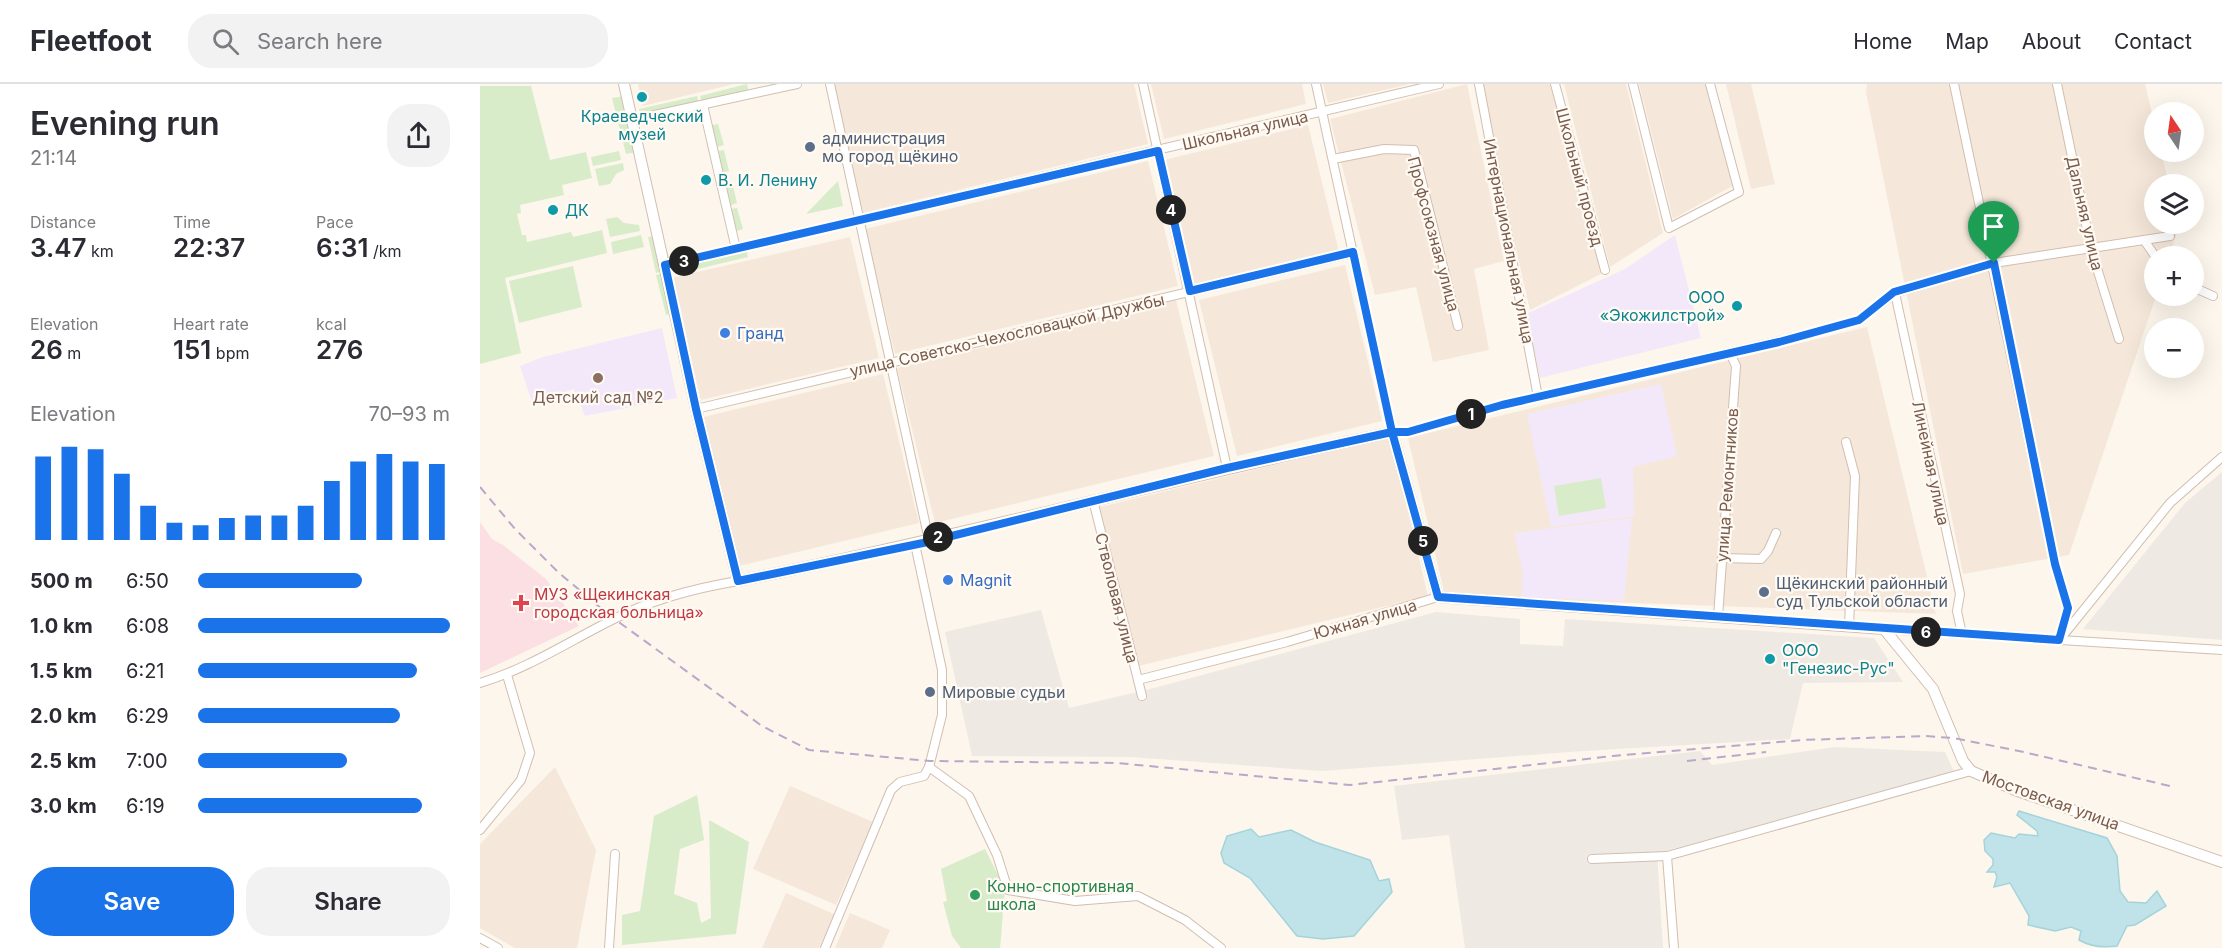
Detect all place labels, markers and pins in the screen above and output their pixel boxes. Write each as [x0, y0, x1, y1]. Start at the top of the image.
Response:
marker: Краеведческий музей [635, 90, 649, 104]
place label: Краеведческий музей [581, 106, 703, 144]
place label: администрация мо город щёкино [822, 128, 958, 166]
marker: администрация мо город щёкино [803, 140, 817, 154]
place label: В. И. Ленину [718, 170, 817, 190]
marker: В. И. Ленину [699, 173, 713, 187]
pin: 4 [1156, 195, 1186, 225]
place label: ДК [565, 200, 589, 220]
pin [1968, 201, 2019, 263]
marker: ДК [546, 203, 560, 217]
pin: 3 [669, 246, 699, 276]
place label: ООО «Экожилстрой» [1600, 287, 1725, 325]
marker: ООО «Экожилстрой» [1730, 299, 1744, 313]
place label: Гранд [737, 323, 784, 343]
marker: Гранд [718, 326, 732, 340]
marker: Детский сад №2 [591, 371, 605, 385]
place label: Детский сад №2 [533, 387, 663, 407]
pin: 1 [1456, 399, 1486, 429]
pin: 2 [923, 522, 953, 552]
pin: 5 [1408, 526, 1438, 556]
place label: Magnit [960, 570, 1012, 590]
marker: Magnit [941, 573, 955, 587]
place label: Щёкинский районный суд Тульской области [1776, 573, 1948, 611]
place label: МУЗ «Щекинская городская больница» [534, 584, 704, 622]
marker: Щёкинский районный суд Тульской области [1757, 585, 1771, 599]
marker: МУЗ «Щекинская городская больница» [512, 594, 530, 612]
pin: 6 [1911, 617, 1941, 647]
place label: ООО "Генезис-Рус" [1782, 640, 1895, 678]
marker: ООО "Генезис-Рус" [1763, 652, 1777, 666]
place label: Мировые судьи [942, 682, 1066, 702]
marker: Мировые судьи [923, 685, 937, 699]
place label: Конно-спортивная школа [987, 876, 1134, 914]
marker: Конно-спортивная школа [968, 888, 982, 902]

